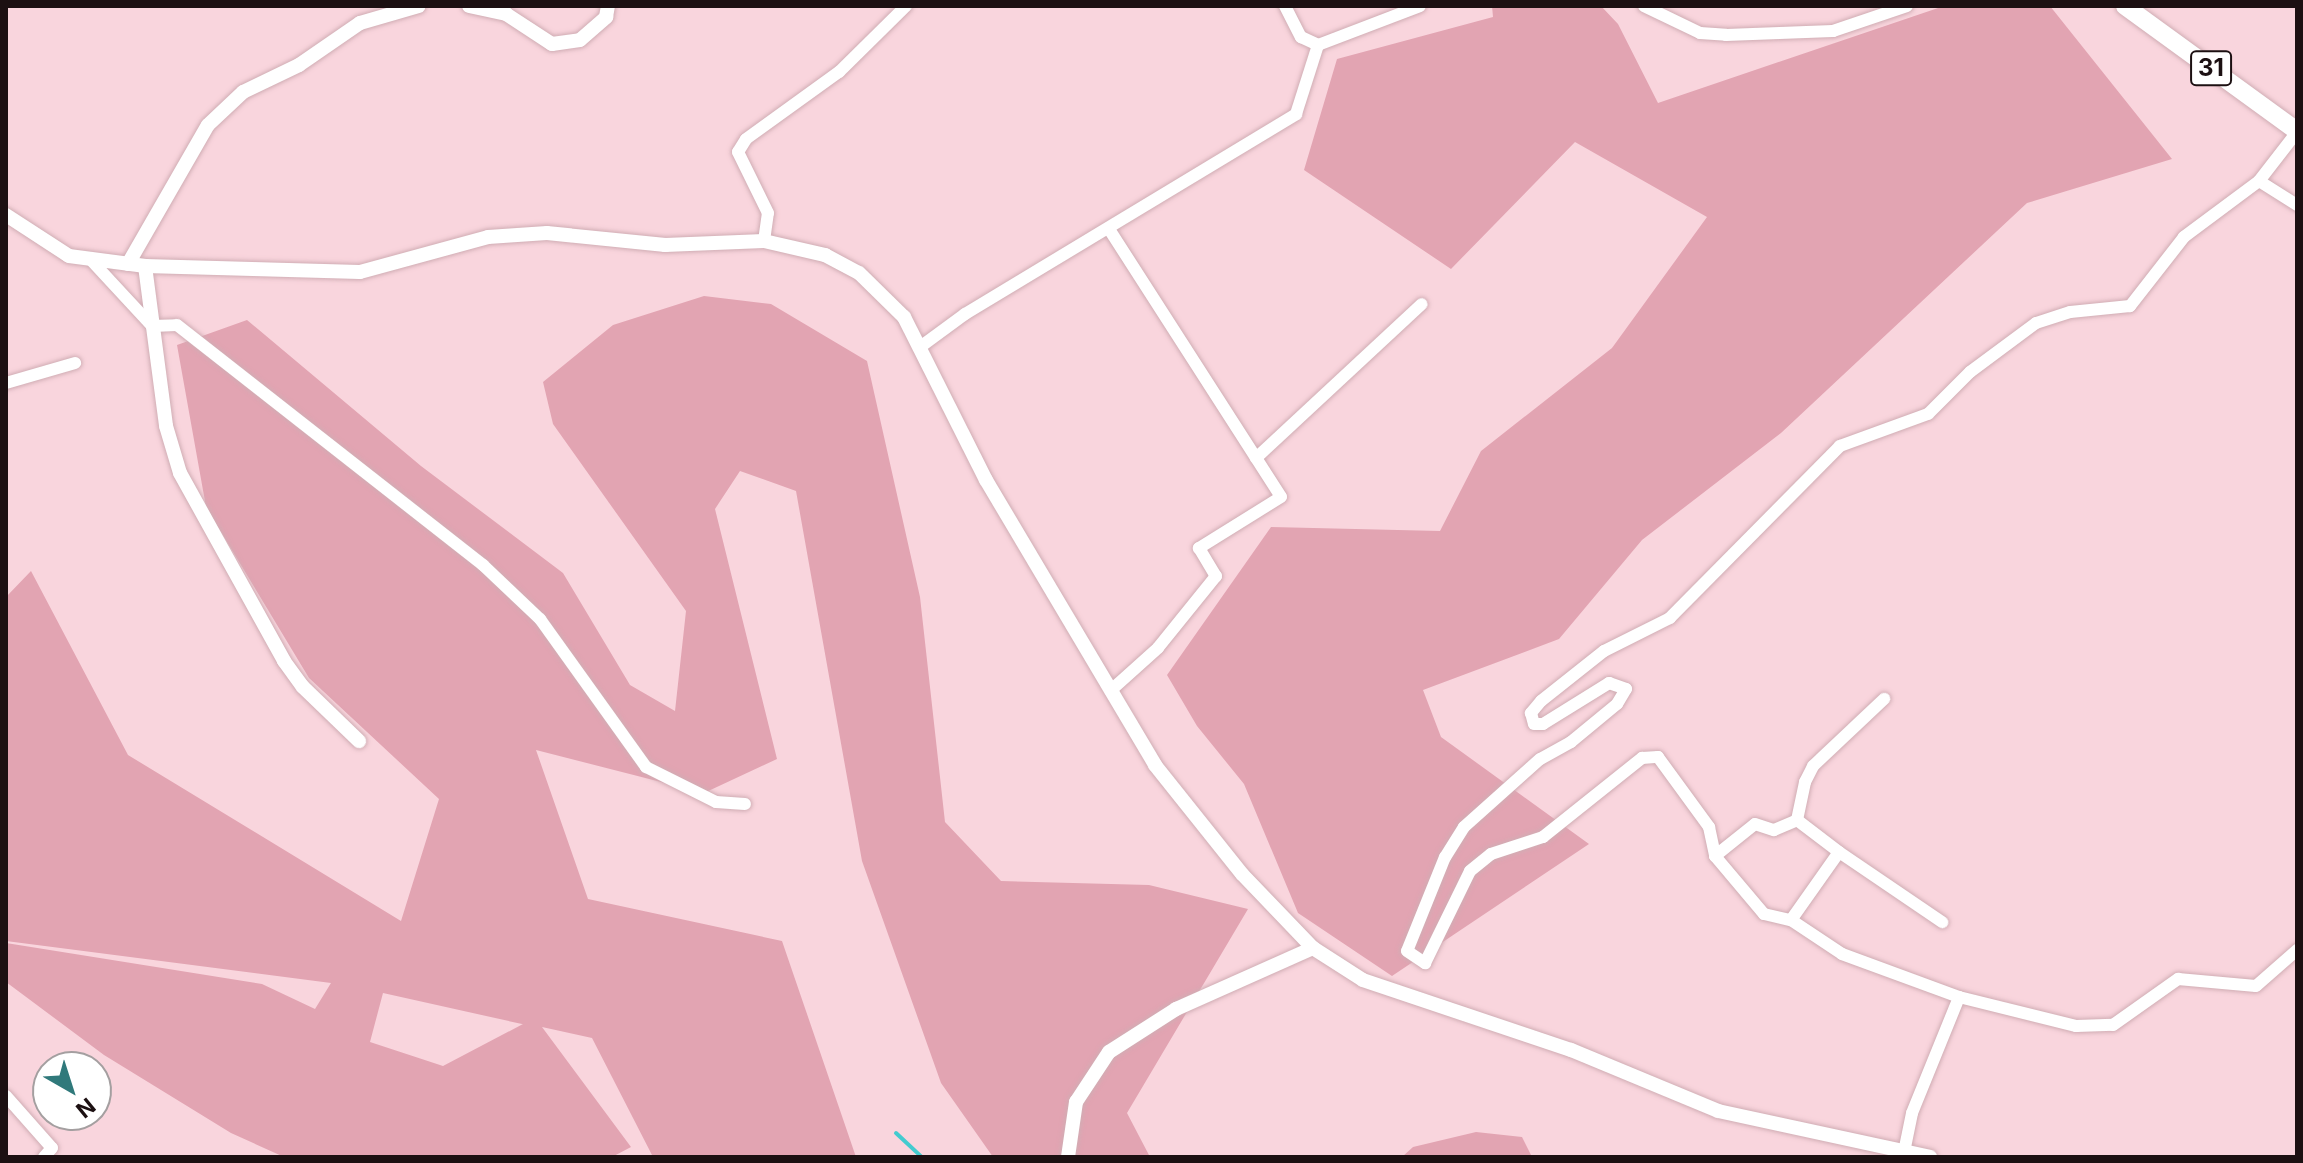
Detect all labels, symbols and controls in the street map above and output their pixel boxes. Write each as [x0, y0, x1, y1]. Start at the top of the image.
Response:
road number: 31 [2189, 48, 2233, 88]
north arrow [32, 1051, 112, 1131]
text: N [71, 1093, 101, 1123]

